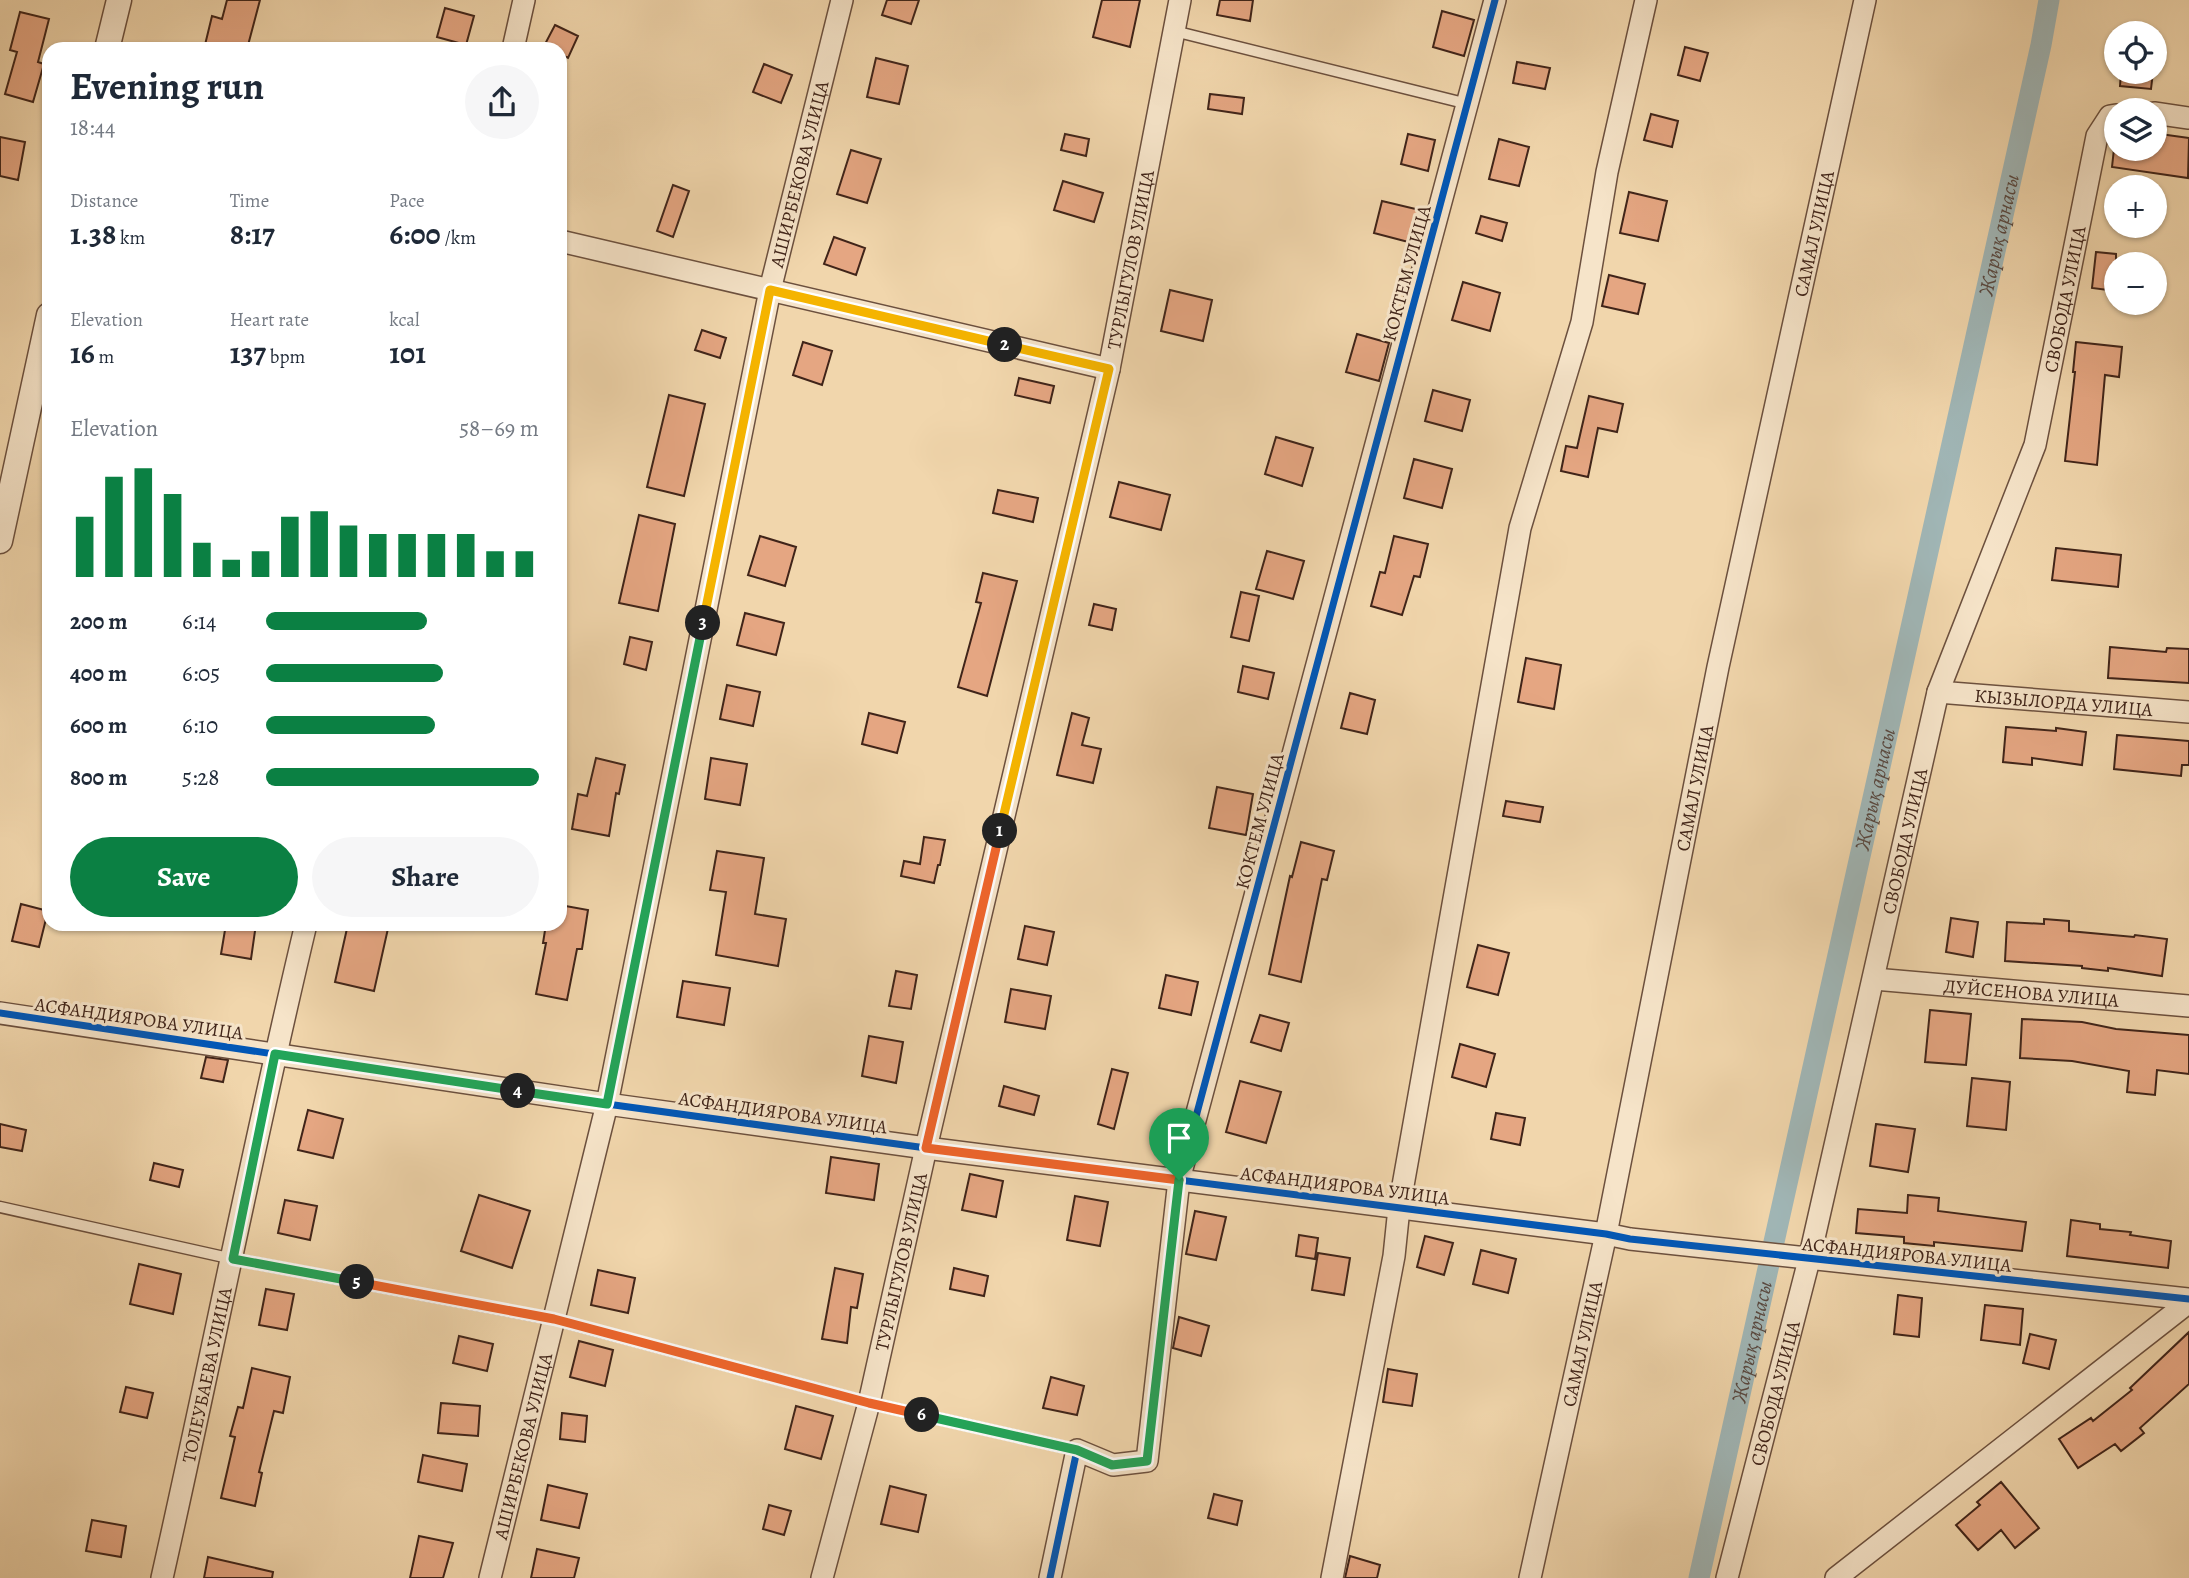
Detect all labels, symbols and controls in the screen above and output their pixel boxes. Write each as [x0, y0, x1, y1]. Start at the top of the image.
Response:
map controls [2104, 21, 2167, 315]
button: locate [2104, 21, 2167, 84]
text: Evening run [70, 60, 264, 112]
button: share [465, 65, 539, 139]
street label: АШИРБЕКОВА УЛИЦА [764, 77, 836, 271]
button: layers [2104, 98, 2167, 161]
text: 18:44 [70, 112, 115, 143]
street label: ТУРЛЫГУЛОВ УЛИЦА [1101, 167, 1161, 352]
street label: САМАЛ УЛИЦА [1788, 168, 1841, 299]
water label: Жарық арнасы [1971, 171, 2026, 300]
button: + [2104, 175, 2167, 238]
text: Distance [70, 188, 138, 214]
text: Time [230, 188, 269, 214]
text: Pace [389, 188, 425, 214]
street label: КОКТЕМ УЛИЦА [1376, 201, 1438, 344]
text: 1.38 [70, 214, 116, 254]
text: 8:17 [230, 214, 275, 254]
text: 6:00 [389, 214, 441, 254]
street label: СВОБОДА УЛИЦА [2038, 223, 2093, 375]
text: km [116, 225, 145, 251]
text: /km [441, 225, 476, 251]
button: − [2104, 252, 2167, 315]
text: Elevation [70, 307, 143, 333]
text: Heart rate [230, 307, 309, 333]
text: kcal [389, 307, 420, 333]
pin: 2 [988, 328, 1023, 362]
text: 2 [1000, 331, 1009, 357]
text: 16 [70, 333, 95, 373]
text: 137 [230, 333, 266, 373]
text: 101 [389, 333, 426, 373]
text: m [95, 344, 114, 370]
text: bpm [266, 344, 305, 370]
text: Elevation [70, 413, 158, 444]
text: 58–69 m [459, 413, 539, 444]
text: 200 m [70, 606, 128, 637]
text: 6:14 [182, 606, 216, 637]
pin: 3 [686, 606, 720, 640]
text: 3 [698, 609, 707, 635]
text: 400 m [70, 658, 127, 689]
text: 6:05 [182, 658, 220, 689]
street label: КЫЗЫЛОРДА УЛИЦА [1973, 683, 2155, 723]
text: 600 m [70, 710, 127, 741]
text: 6:10 [182, 710, 218, 741]
street label: САМАЛ УЛИЦА [1670, 722, 1720, 854]
water label: Жарық арнасы [1848, 726, 1902, 854]
street label: КОКТЕМ УЛИЦА [1229, 749, 1291, 892]
text: 800 m [70, 762, 127, 793]
text: 5:28 [182, 762, 219, 793]
street label: СВОБОДА УЛИЦА [1876, 765, 1934, 917]
pin: 1 [982, 814, 1018, 848]
text: 1 [996, 817, 1003, 843]
button: Save [70, 837, 298, 917]
button: Share [312, 837, 539, 917]
street label: ДУЙСЕНОВА УЛИЦА [1943, 973, 2121, 1014]
street label: АСФАНДИЯРОВА УЛИЦА [32, 991, 246, 1047]
pin: 4 [500, 1074, 536, 1108]
text: 4 [513, 1077, 522, 1103]
street label: АСФАНДИЯРОВА УЛИЦА [676, 1085, 890, 1141]
pin [1149, 1108, 1209, 1180]
icon: arrive [1160, 1119, 1198, 1157]
street label: АСФАНДИЯРОВА УЛИЦА [1238, 1160, 1452, 1212]
street label: ТУРЛЫГУЛОВ УЛИЦА [869, 1169, 934, 1354]
street label: АСФАНДИЯРОВА УЛИЦА [1800, 1231, 2014, 1279]
pin: 5 [340, 1264, 374, 1300]
text: 5 [352, 1268, 361, 1294]
street label: САМАЛ УЛИЦА [1556, 1278, 1609, 1409]
water label: Жарық арнасы [1724, 1278, 1779, 1406]
street label: ТОЛЕУБАЕВА УЛИЦА [176, 1284, 239, 1465]
street label: СВОБОДА УЛИЦА [1744, 1317, 1807, 1469]
street label: АШИРБЕКОВА УЛИЦА [488, 1349, 559, 1543]
pin: 6 [904, 1398, 940, 1432]
text: 6 [917, 1401, 926, 1427]

